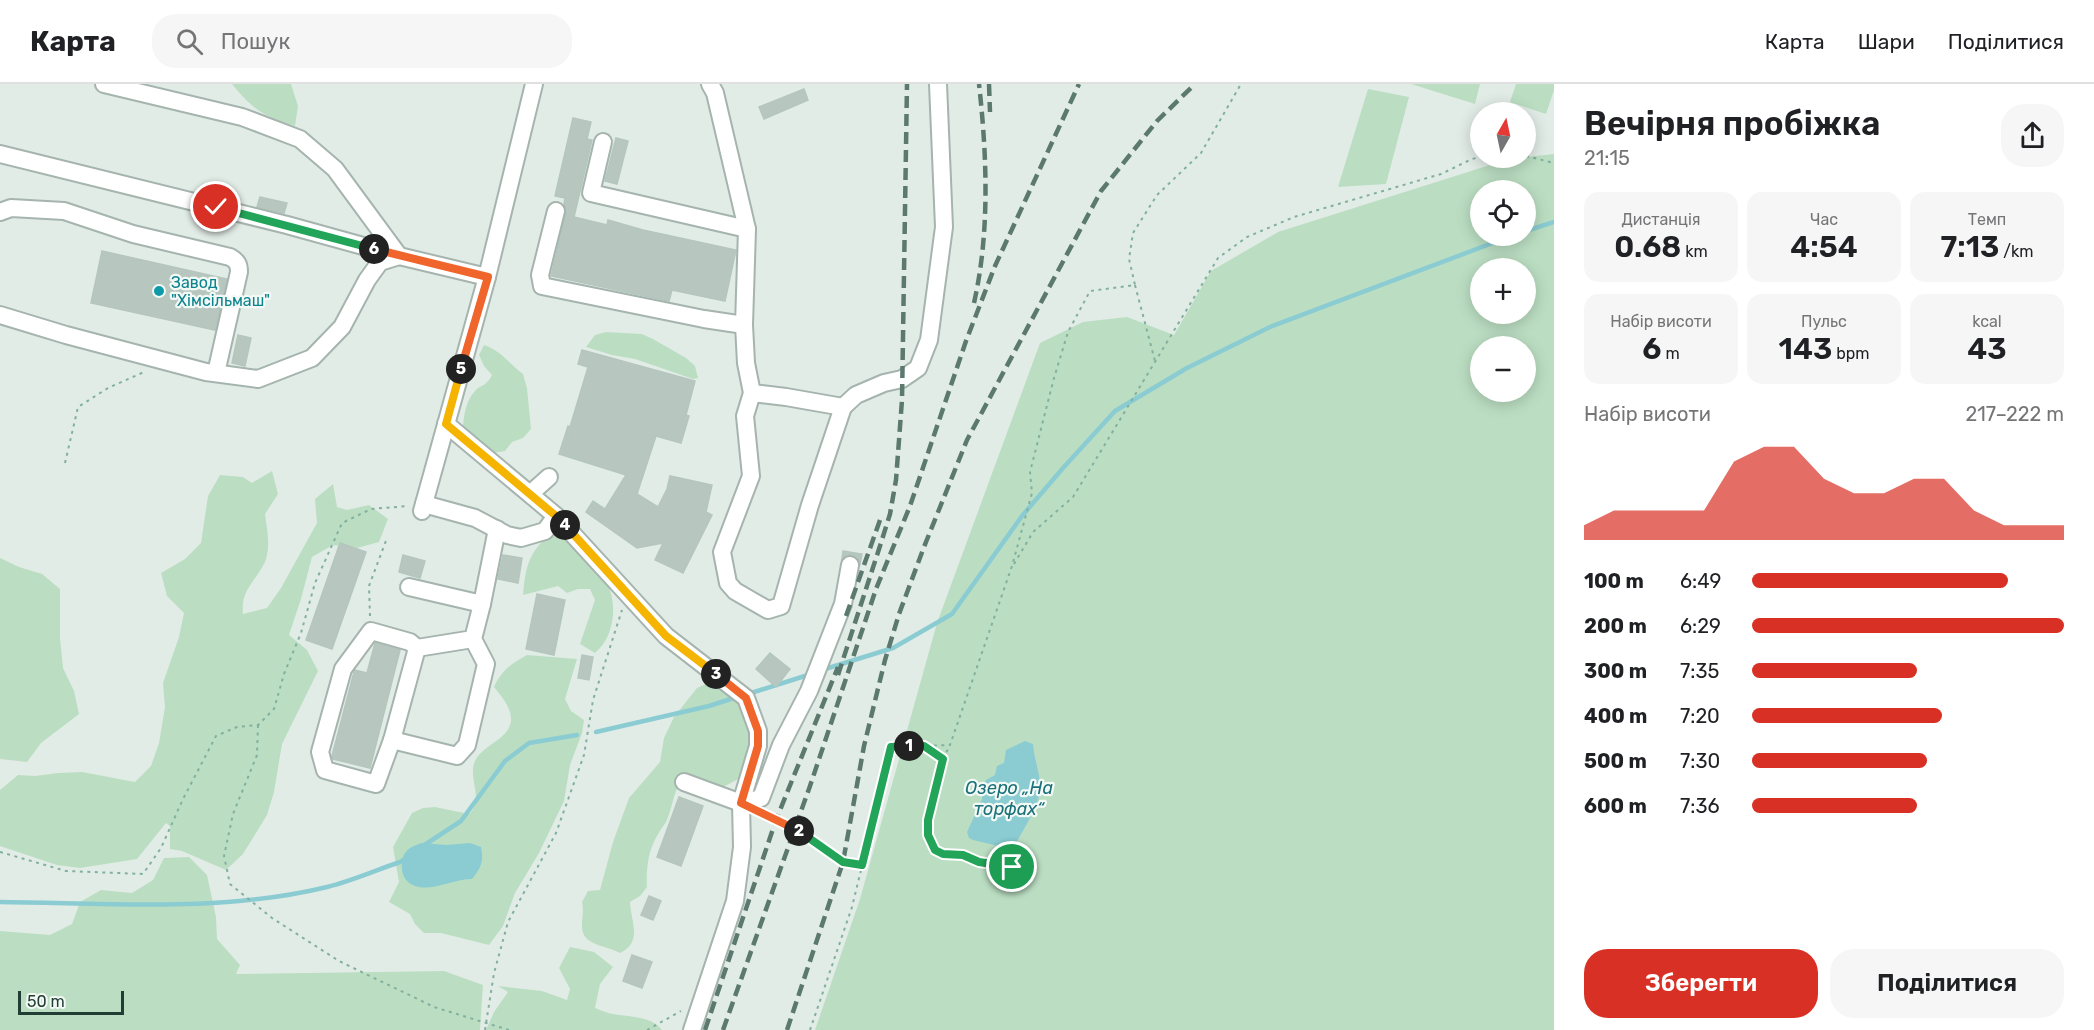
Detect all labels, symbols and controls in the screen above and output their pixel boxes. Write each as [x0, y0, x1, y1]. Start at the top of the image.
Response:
search box [152, 14, 572, 68]
text: Карта [30, 25, 116, 58]
icon: search [173, 25, 206, 58]
text: Пошук [221, 28, 290, 55]
text: Карта [1765, 29, 1825, 54]
text: Шари [1858, 29, 1915, 54]
text: Поділитися [1948, 29, 2064, 54]
north arrow [1470, 102, 1536, 168]
map controls [1470, 102, 1536, 402]
text: Вечірня пробіжка [1584, 104, 1880, 143]
button: share [2001, 104, 2064, 167]
text: 21:15 [1584, 146, 1630, 170]
button: locate [1470, 180, 1536, 246]
pin [190, 181, 241, 232]
icon: check [199, 190, 232, 223]
text: Дистанція [1621, 210, 1701, 229]
text: Час [1810, 210, 1838, 229]
text: Темп [1968, 210, 2006, 229]
text: 0.68 [1614, 229, 1681, 265]
text: 4:54 [1790, 229, 1858, 265]
text: 7:13 [1940, 229, 1999, 265]
pin: 6 [359, 234, 389, 264]
text: 6 [369, 239, 379, 258]
text: km [1681, 242, 1708, 261]
text: /km [1999, 242, 2034, 261]
button: + [1470, 258, 1536, 324]
place label: Завод "Хімсільмаш" [171, 273, 270, 310]
marker: Завод "Хімсільмаш" [152, 284, 166, 298]
text: Набір висоти [1610, 312, 1712, 331]
text: Пульс [1801, 312, 1847, 331]
text: kcal [1972, 312, 2002, 331]
text: 6 [1642, 331, 1661, 367]
text: 143 [1779, 331, 1832, 367]
text: 43 [1967, 331, 2007, 367]
button: − [1470, 336, 1536, 402]
text: m [1661, 344, 1680, 363]
text: bpm [1832, 344, 1869, 363]
pin: 5 [446, 354, 476, 384]
text: 5 [456, 359, 466, 378]
text: Набір висоти [1584, 402, 1711, 426]
text: 217–222 m [1966, 402, 2064, 426]
pin: 4 [550, 510, 580, 540]
text: 4 [560, 515, 570, 534]
text: 100 m [1584, 569, 1644, 593]
text: 6:49 [1680, 569, 1721, 593]
text: 200 m [1584, 614, 1647, 638]
text: 6:29 [1680, 614, 1721, 638]
pin: 3 [701, 659, 731, 689]
text: 300 m [1584, 659, 1647, 683]
text: 7:35 [1680, 659, 1719, 683]
text: 3 [711, 664, 721, 683]
text: 400 m [1584, 704, 1647, 728]
text: 7:20 [1680, 704, 1720, 728]
pin: 1 [894, 731, 924, 761]
text: 1 [905, 736, 913, 755]
text: 500 m [1584, 749, 1647, 773]
text: 7:30 [1680, 749, 1720, 773]
water label: Озеро „На торфах“ [965, 777, 1053, 820]
text: 600 m [1584, 794, 1647, 818]
text: 7:36 [1680, 794, 1719, 818]
pin: 2 [784, 816, 814, 846]
text: 2 [794, 821, 804, 840]
pin [986, 841, 1037, 892]
icon: arrive [995, 850, 1028, 883]
button: Зберегти [1584, 949, 1818, 1018]
button: Поділитися [1830, 949, 2064, 1018]
scale bar [18, 988, 124, 1016]
text: 50 m [27, 992, 65, 1011]

